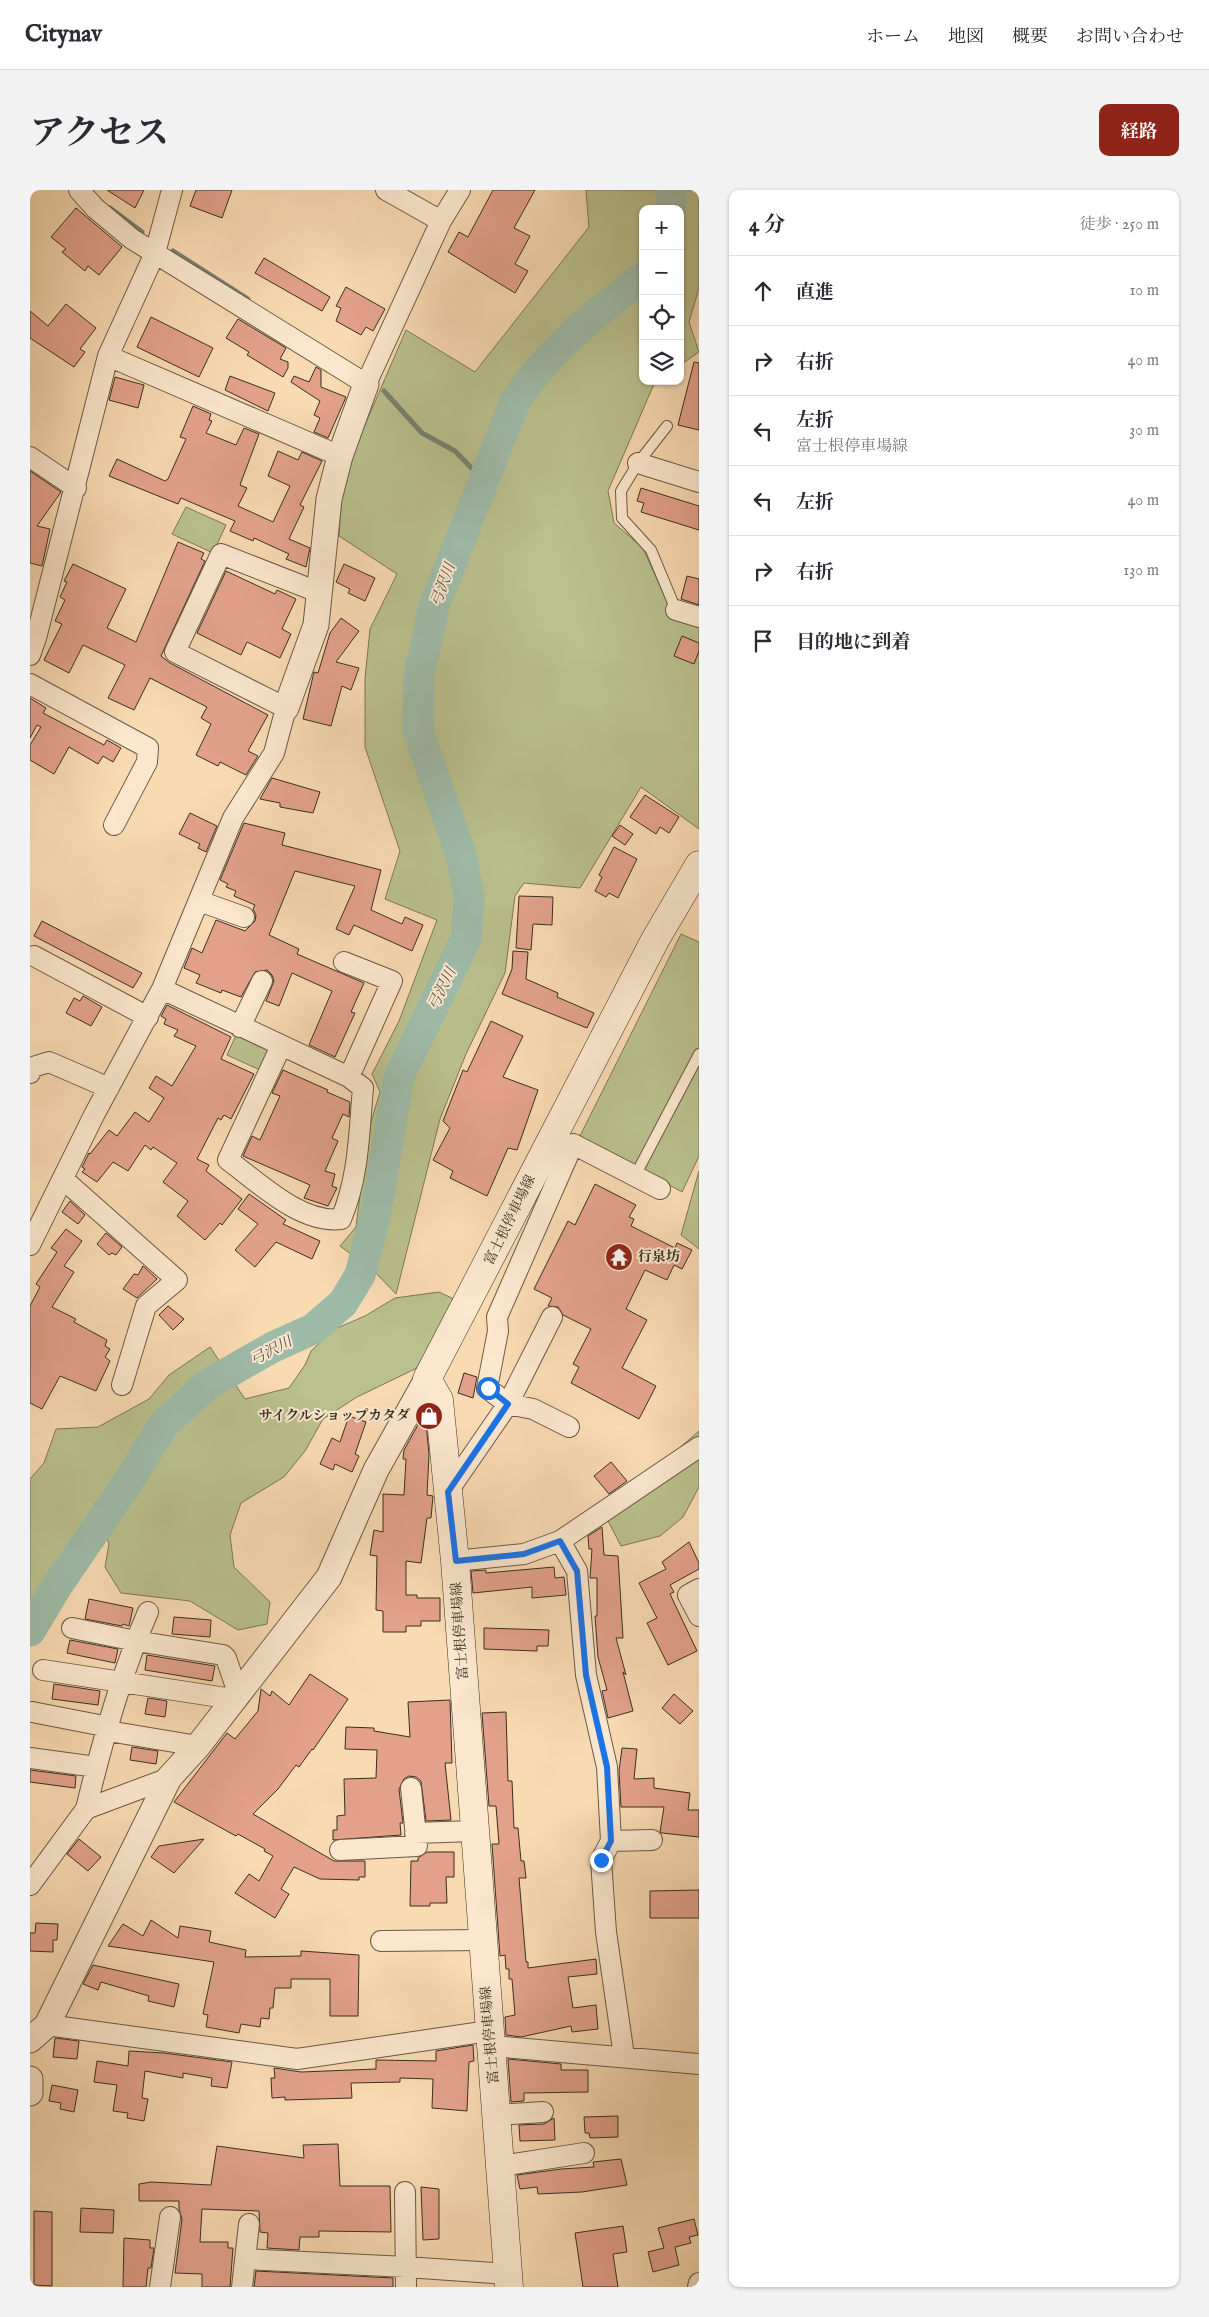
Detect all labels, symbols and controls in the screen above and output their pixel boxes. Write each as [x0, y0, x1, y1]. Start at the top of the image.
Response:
text: Citynav [25, 19, 102, 50]
text: ホーム [866, 26, 920, 49]
text: 地図 [948, 26, 984, 49]
text: 概要 [1012, 26, 1048, 49]
text: お問い合わせ [1076, 26, 1184, 49]
button: 経路 [1099, 104, 1179, 156]
text: アクセス [30, 112, 169, 157]
map controls [639, 205, 684, 385]
button: + [639, 205, 684, 250]
text: 4 分 [749, 212, 785, 239]
text: 徒歩 · 250 m [1080, 215, 1159, 235]
button: − [639, 250, 684, 295]
icon: ahead [749, 277, 777, 305]
text: 直進 [796, 281, 834, 305]
text: 10 m [1129, 281, 1159, 301]
button: locate [639, 295, 684, 340]
button: layers [639, 340, 684, 385]
icon: right [749, 347, 777, 375]
text: 右折 [796, 351, 834, 375]
text: 40 m [1127, 351, 1159, 371]
text: 左折 [796, 409, 834, 433]
icon: left [749, 417, 777, 445]
text: 30 m [1129, 421, 1159, 441]
text: 富士根停車場線 [796, 437, 908, 457]
icon: left [749, 487, 777, 515]
text: 左折 [796, 491, 834, 515]
text: 40 m [1127, 491, 1159, 511]
icon: right [749, 557, 777, 585]
water label: 弓沢川 [426, 559, 460, 609]
text: 右折 [796, 561, 834, 585]
text: 130 m [1123, 561, 1159, 581]
icon: arrive [749, 627, 777, 655]
text: 目的地に到着 [796, 631, 910, 655]
water label: 弓沢川 [424, 963, 461, 1013]
street label: 富士根停車場線 [480, 1172, 540, 1268]
temple icon: 行泉坊 [604, 1242, 634, 1272]
place label: 行泉坊 [638, 1248, 680, 1266]
water label: 弓沢川 [247, 1331, 297, 1370]
route start [477, 1377, 500, 1400]
shop icon: サイクルショップカタダ [414, 1401, 444, 1431]
place label: サイクルショップカタダ [258, 1407, 410, 1425]
street label: 富士根停車場線 [448, 1581, 472, 1681]
route end [590, 1849, 613, 1872]
street label: 富士根停車場線 [477, 1985, 503, 2085]

